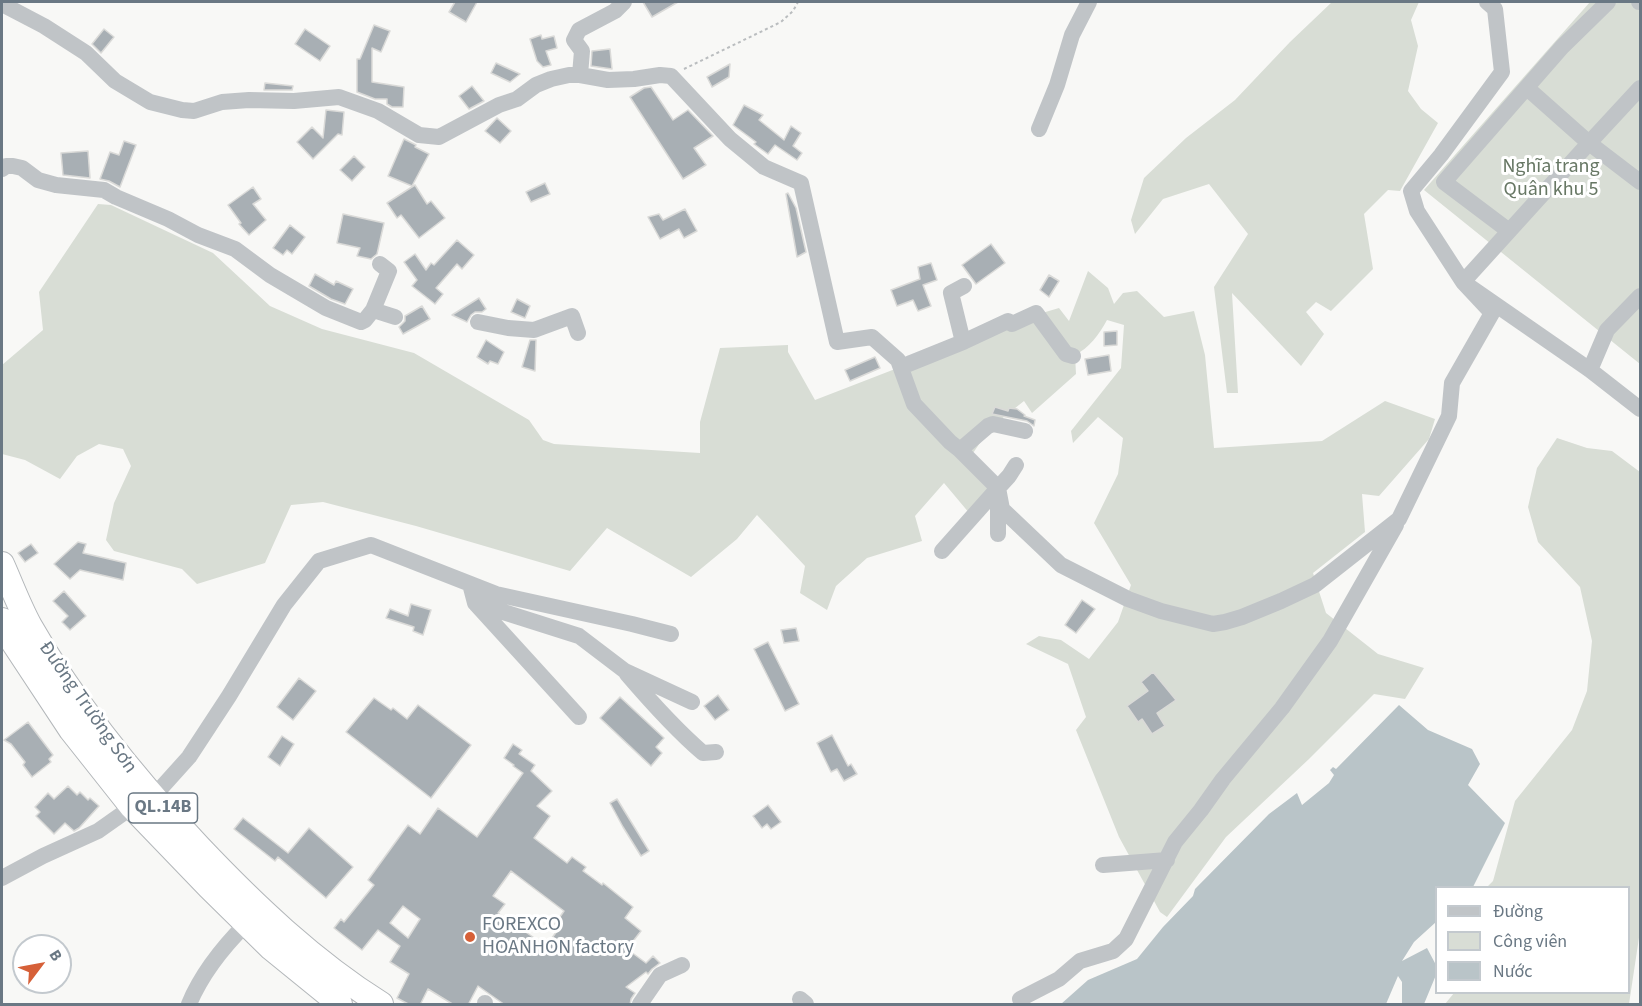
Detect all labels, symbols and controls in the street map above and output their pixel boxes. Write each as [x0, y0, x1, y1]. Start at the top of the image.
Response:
park label: Nghĩa trang Quân khu 5 [1502, 156, 1600, 203]
street label: Đường Trường Sơn [33, 637, 141, 779]
road number: QL.14B [128, 793, 198, 823]
legend [1435, 886, 1630, 994]
text: Đường [1493, 899, 1543, 924]
place label: FOREXCO HOANHON factory [482, 914, 634, 961]
text: Công viên [1493, 929, 1567, 954]
marker: FOREXCO HOANHON factory [463, 930, 477, 944]
north arrow [12, 934, 72, 994]
text: B [44, 946, 67, 965]
text: Nước [1493, 959, 1532, 984]

